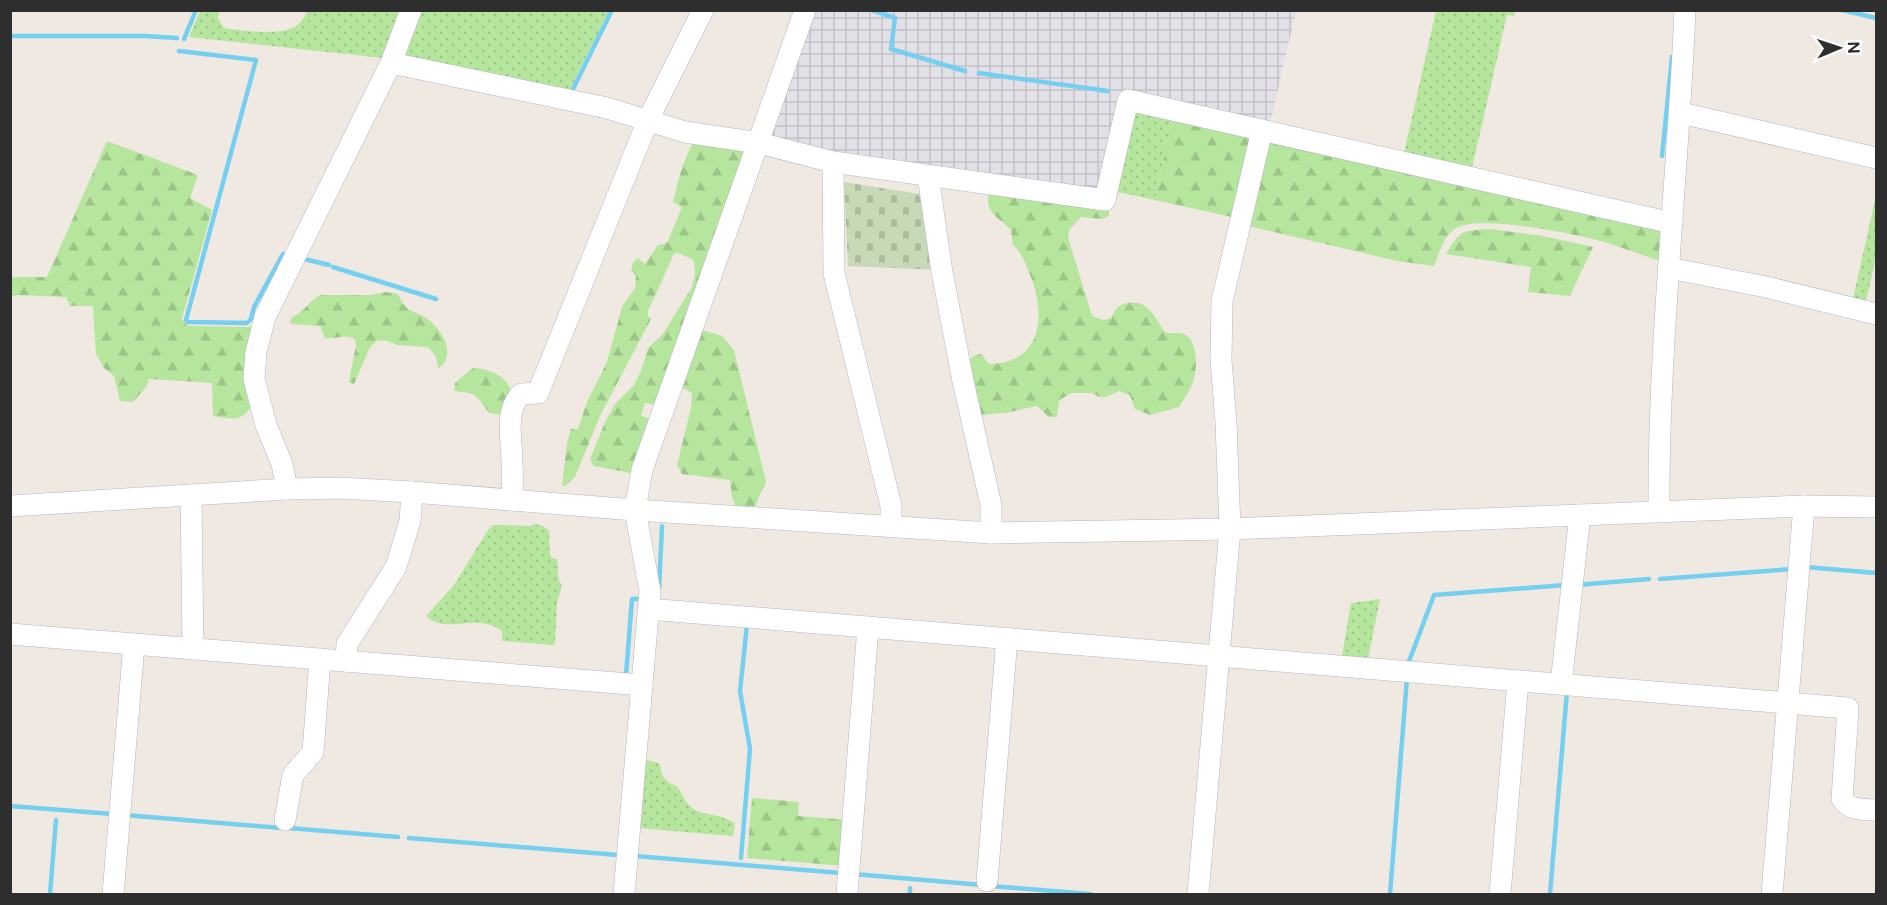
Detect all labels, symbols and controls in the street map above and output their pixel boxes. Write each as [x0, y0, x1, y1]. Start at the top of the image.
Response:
north arrow [1809, 18, 1869, 78]
text: N [1844, 41, 1863, 54]

